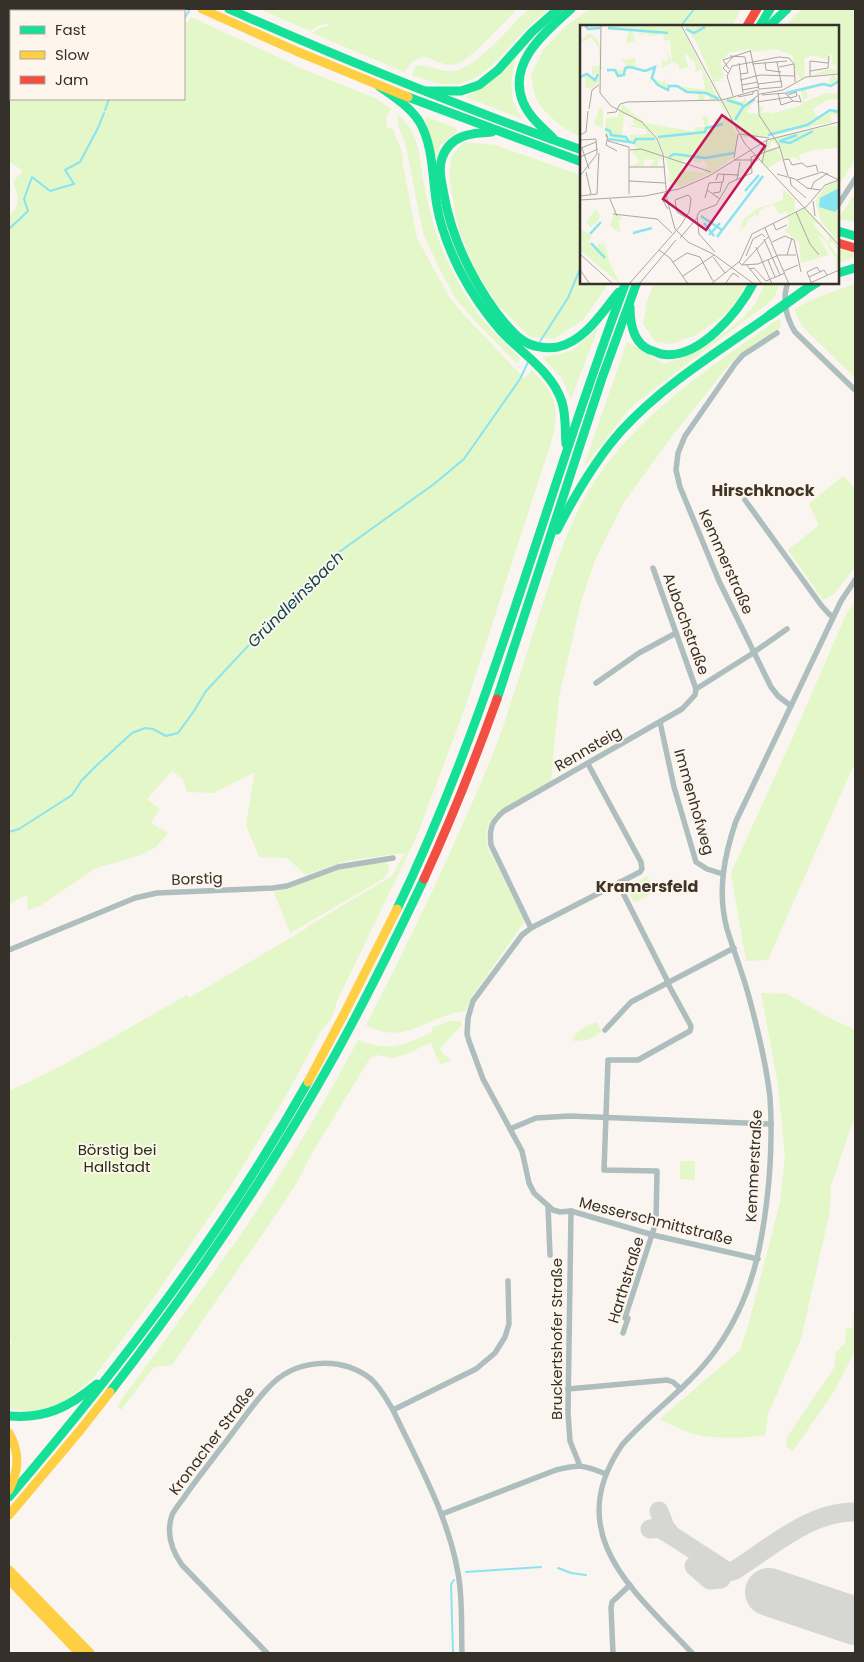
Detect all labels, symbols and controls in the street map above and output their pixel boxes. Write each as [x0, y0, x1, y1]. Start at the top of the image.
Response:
legend [10, 10, 185, 100]
text: Fast [55, 19, 86, 40]
inset map [580, 25, 839, 284]
text: Slow [55, 44, 90, 65]
text: Jam [55, 69, 89, 90]
district label: Hirschknock [711, 479, 815, 502]
street label: Kemmerstraße [694, 506, 759, 618]
water label: Gründleinsbach [242, 546, 349, 653]
street label: Aubachstraße [658, 570, 715, 678]
street label: Rennsteig [550, 721, 625, 776]
street label: Immenhofweg [669, 746, 720, 857]
street label: Borstig [171, 867, 223, 890]
district label: Kramersfeld [596, 875, 698, 898]
street label: Kemmerstraße [740, 1109, 767, 1223]
park label: Börstig bei Hallstadt [78, 1139, 156, 1177]
street label: Messerschmittstraße [577, 1191, 735, 1250]
street label: Harthstraße [602, 1234, 649, 1326]
street label: Bruckertshofer Straße [546, 1258, 567, 1420]
street label: Kronacher Straße [164, 1382, 259, 1499]

